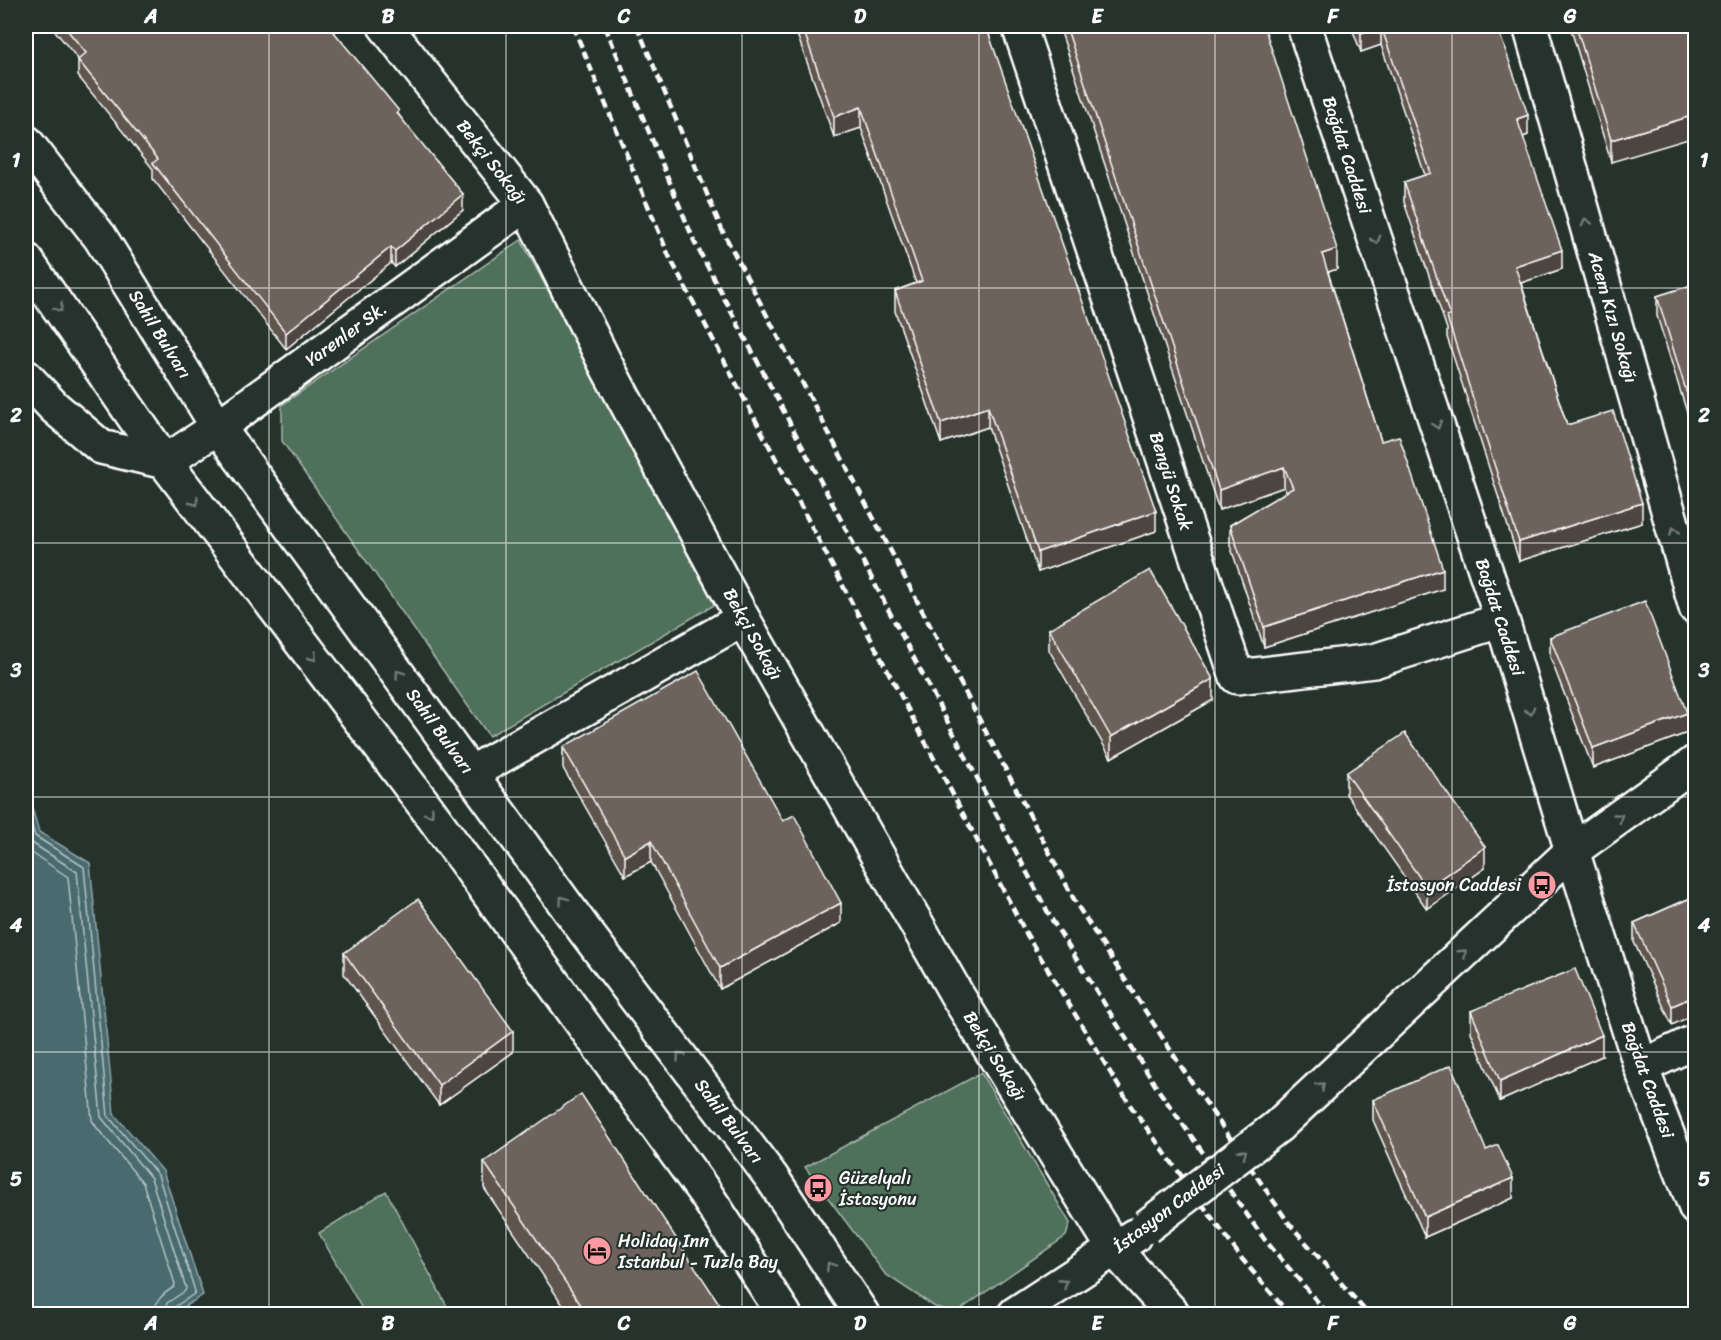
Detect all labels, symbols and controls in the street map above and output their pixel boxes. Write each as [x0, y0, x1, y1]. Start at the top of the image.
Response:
text: A [143, 0, 158, 34]
text: B [382, 0, 395, 34]
text: C [617, 0, 631, 34]
text: D [854, 0, 867, 34]
text: E [1091, 0, 1104, 34]
text: F [1327, 0, 1340, 34]
text: G [1563, 0, 1577, 34]
street label: Bağdat Caddesi [1313, 92, 1381, 219]
street label: Bekçi Sokağı [448, 112, 536, 212]
text: 1 [12, 143, 21, 178]
text: 1 [1700, 143, 1709, 178]
one-way arrow [1581, 217, 1593, 228]
one-way arrow [1368, 234, 1381, 245]
street label: Acem Kızı Sokağı [1579, 246, 1647, 387]
street label: Sahil Bulvarı [120, 283, 200, 385]
street label: Yarenler Sk. [298, 293, 394, 375]
one-way arrow [52, 301, 63, 312]
text: 2 [9, 398, 22, 433]
text: 2 [1697, 398, 1710, 433]
one-way arrow [1430, 419, 1443, 430]
street label: Bengü Sokak [1140, 427, 1202, 535]
one-way arrow [188, 495, 199, 506]
one-way arrow [1669, 526, 1681, 537]
street label: Bağdat Caddesi [1466, 554, 1534, 681]
street label: Bekçi Sokağı [714, 582, 792, 686]
one-way arrow [305, 651, 316, 662]
text: 3 [10, 653, 22, 688]
text: 3 [1698, 653, 1710, 688]
one-way arrow [395, 670, 406, 681]
street label: Sahil Bulvarı [397, 681, 483, 781]
one-way arrow [1523, 705, 1535, 716]
one-way arrow [423, 807, 434, 818]
one-way arrow [1613, 813, 1624, 824]
place label: İstasyon Caddesi [1386, 869, 1522, 901]
bus stop icon: İstasyon Caddesi [1526, 869, 1558, 901]
one-way arrow [559, 895, 570, 906]
text: 4 [9, 908, 23, 943]
text: 4 [1697, 908, 1711, 943]
one-way arrow [1456, 949, 1467, 960]
street label: Bekçi Sokağı [954, 1004, 1036, 1108]
street label: Bağdat Caddesi [1612, 1017, 1684, 1144]
one-way arrow [676, 1052, 687, 1063]
street label: Sahil Bulvarı [686, 1071, 772, 1171]
one-way arrow [1314, 1082, 1324, 1093]
one-way arrow [1236, 1150, 1247, 1161]
street label: İstasyon Caddesi [1105, 1154, 1233, 1262]
text: 5 [10, 1162, 22, 1197]
place label: Güzelyalı İstasyonu [838, 1162, 917, 1215]
text: 5 [1698, 1162, 1710, 1197]
bus stop icon: Güzelyalı İstasyonu [802, 1172, 834, 1204]
place label: Holiday Inn Istanbul - Tuzla Bay [617, 1225, 778, 1278]
hotel icon: Holiday Inn Istanbul - Tuzla Bay [581, 1235, 613, 1267]
one-way arrow [826, 1261, 837, 1272]
one-way arrow [1058, 1278, 1068, 1290]
text: A [143, 1306, 158, 1340]
text: B [382, 1306, 395, 1340]
text: C [617, 1306, 631, 1340]
text: D [854, 1306, 867, 1340]
text: E [1091, 1306, 1104, 1340]
text: F [1327, 1306, 1340, 1340]
text: G [1563, 1306, 1577, 1340]

